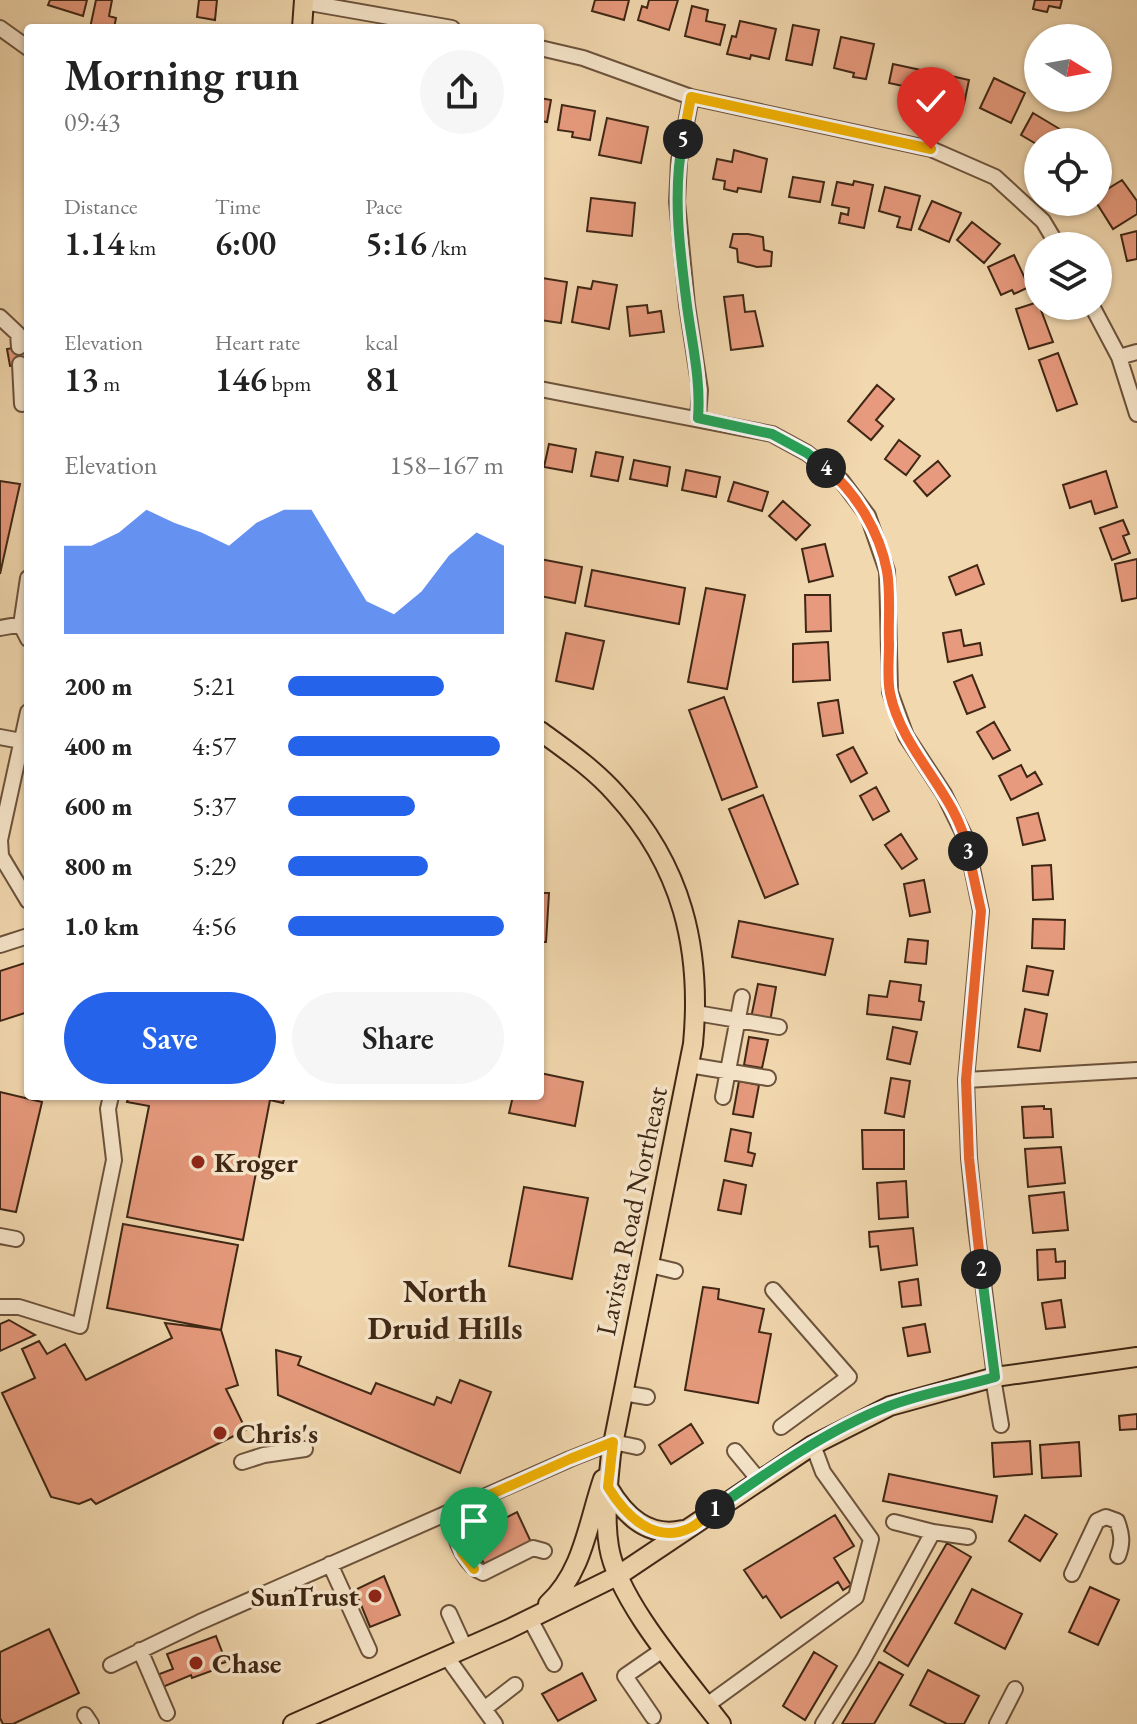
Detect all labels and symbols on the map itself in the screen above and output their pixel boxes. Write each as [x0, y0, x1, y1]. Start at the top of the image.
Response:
north arrow [1024, 24, 1112, 112]
pin [897, 67, 965, 149]
pin: 5 [663, 119, 703, 159]
pin: 4 [806, 448, 846, 488]
pin: 3 [948, 831, 988, 871]
street label: Lavista Road Northeast [587, 1083, 675, 1339]
place label: Kroger [214, 1144, 298, 1180]
marker: Kroger [189, 1153, 207, 1171]
pin: 2 [961, 1249, 1001, 1289]
district label: North Druid Hills [368, 1270, 522, 1349]
place label: Chris's [236, 1415, 318, 1451]
marker: Chris's [211, 1424, 229, 1442]
pin [440, 1487, 508, 1569]
pin: 1 [695, 1489, 735, 1529]
place label: SunTrust [251, 1578, 359, 1614]
marker: SunTrust [366, 1587, 384, 1605]
place label: Chase [212, 1645, 282, 1681]
marker: Chase [187, 1654, 205, 1672]

